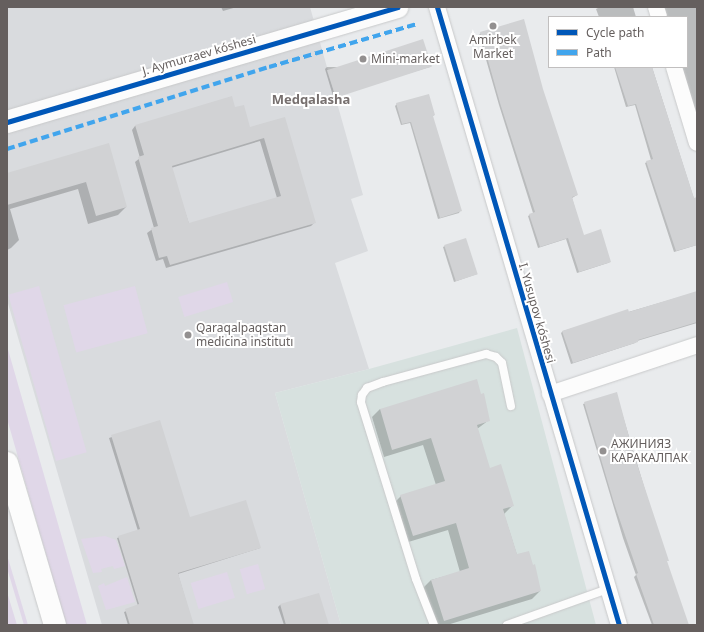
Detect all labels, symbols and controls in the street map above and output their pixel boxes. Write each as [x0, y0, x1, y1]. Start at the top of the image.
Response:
legend [548, 16, 688, 68]
marker: Amirbek Market [488, 21, 498, 31]
text: Cycle path [586, 24, 644, 41]
street label: J. Aymurzaev kóshesi [141, 32, 257, 78]
place label: Amirbek Market [469, 33, 517, 61]
text: Path [586, 44, 612, 61]
place label: Mini-market [371, 52, 440, 66]
marker: Mini-market [358, 54, 368, 64]
district label: Medqalasha [272, 91, 350, 107]
street label: I. Yusupov kóshesi [516, 261, 558, 365]
place label: Qaraqalpaqstan medicina institutı [196, 321, 293, 349]
marker: Qaraqalpaqstan medicina institutı [183, 330, 193, 340]
place label: АЖИНИЯЗ КАРАКАЛПАК [611, 437, 688, 465]
marker: АЖИНИЯЗ КАРАКАЛПАК [598, 446, 608, 456]

